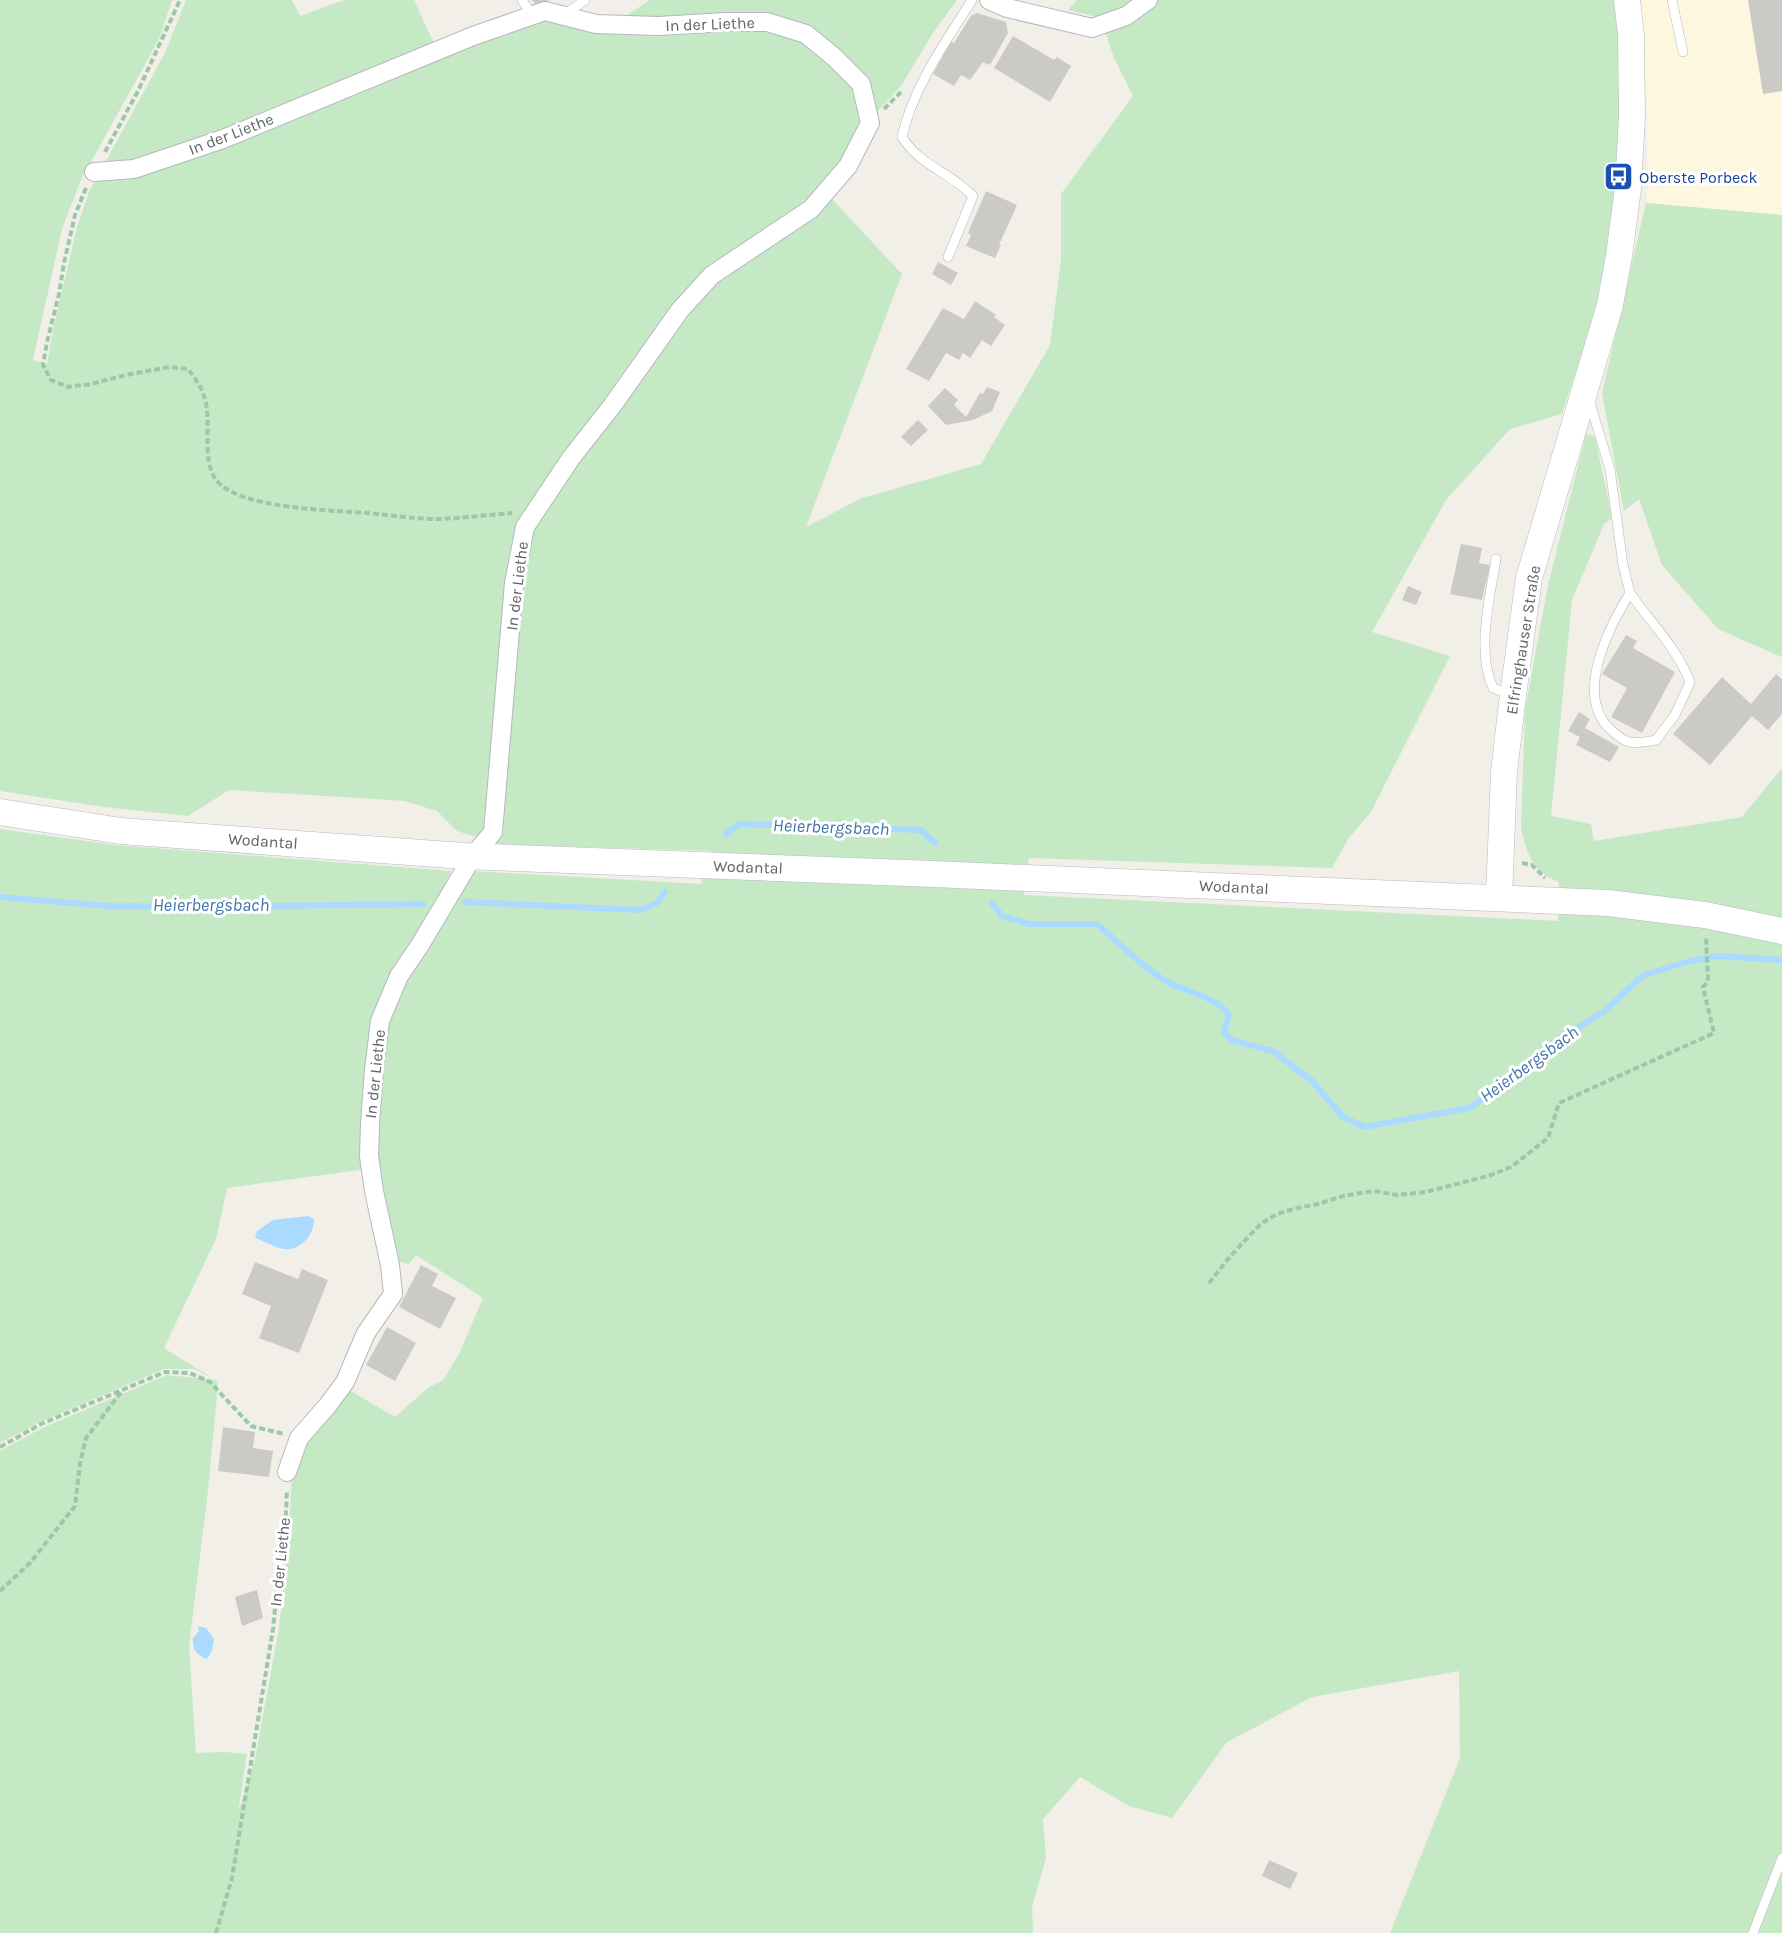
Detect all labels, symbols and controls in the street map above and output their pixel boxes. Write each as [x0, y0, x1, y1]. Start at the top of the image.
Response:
street label: In der Liethe [665, 13, 755, 35]
street label: In der Liethe [186, 109, 276, 159]
bus stop icon: Oberste Porbeck [1602, 161, 1634, 193]
place label: Oberste Porbeck [1639, 168, 1758, 187]
street label: In der Liethe [502, 540, 532, 632]
street label: Elfringhauser Straße [1502, 564, 1544, 716]
water label: Heierbergsbach [772, 814, 890, 840]
street label: Wodantal [228, 829, 298, 853]
street label: Wodantal [713, 856, 783, 878]
street label: Wodantal [1199, 876, 1269, 898]
water label: Heierbergsbach [153, 894, 269, 916]
water label: Heierbergsbach [1475, 1021, 1583, 1107]
street label: In der Liethe [361, 1028, 389, 1120]
street label: In der Liethe [266, 1516, 294, 1608]

